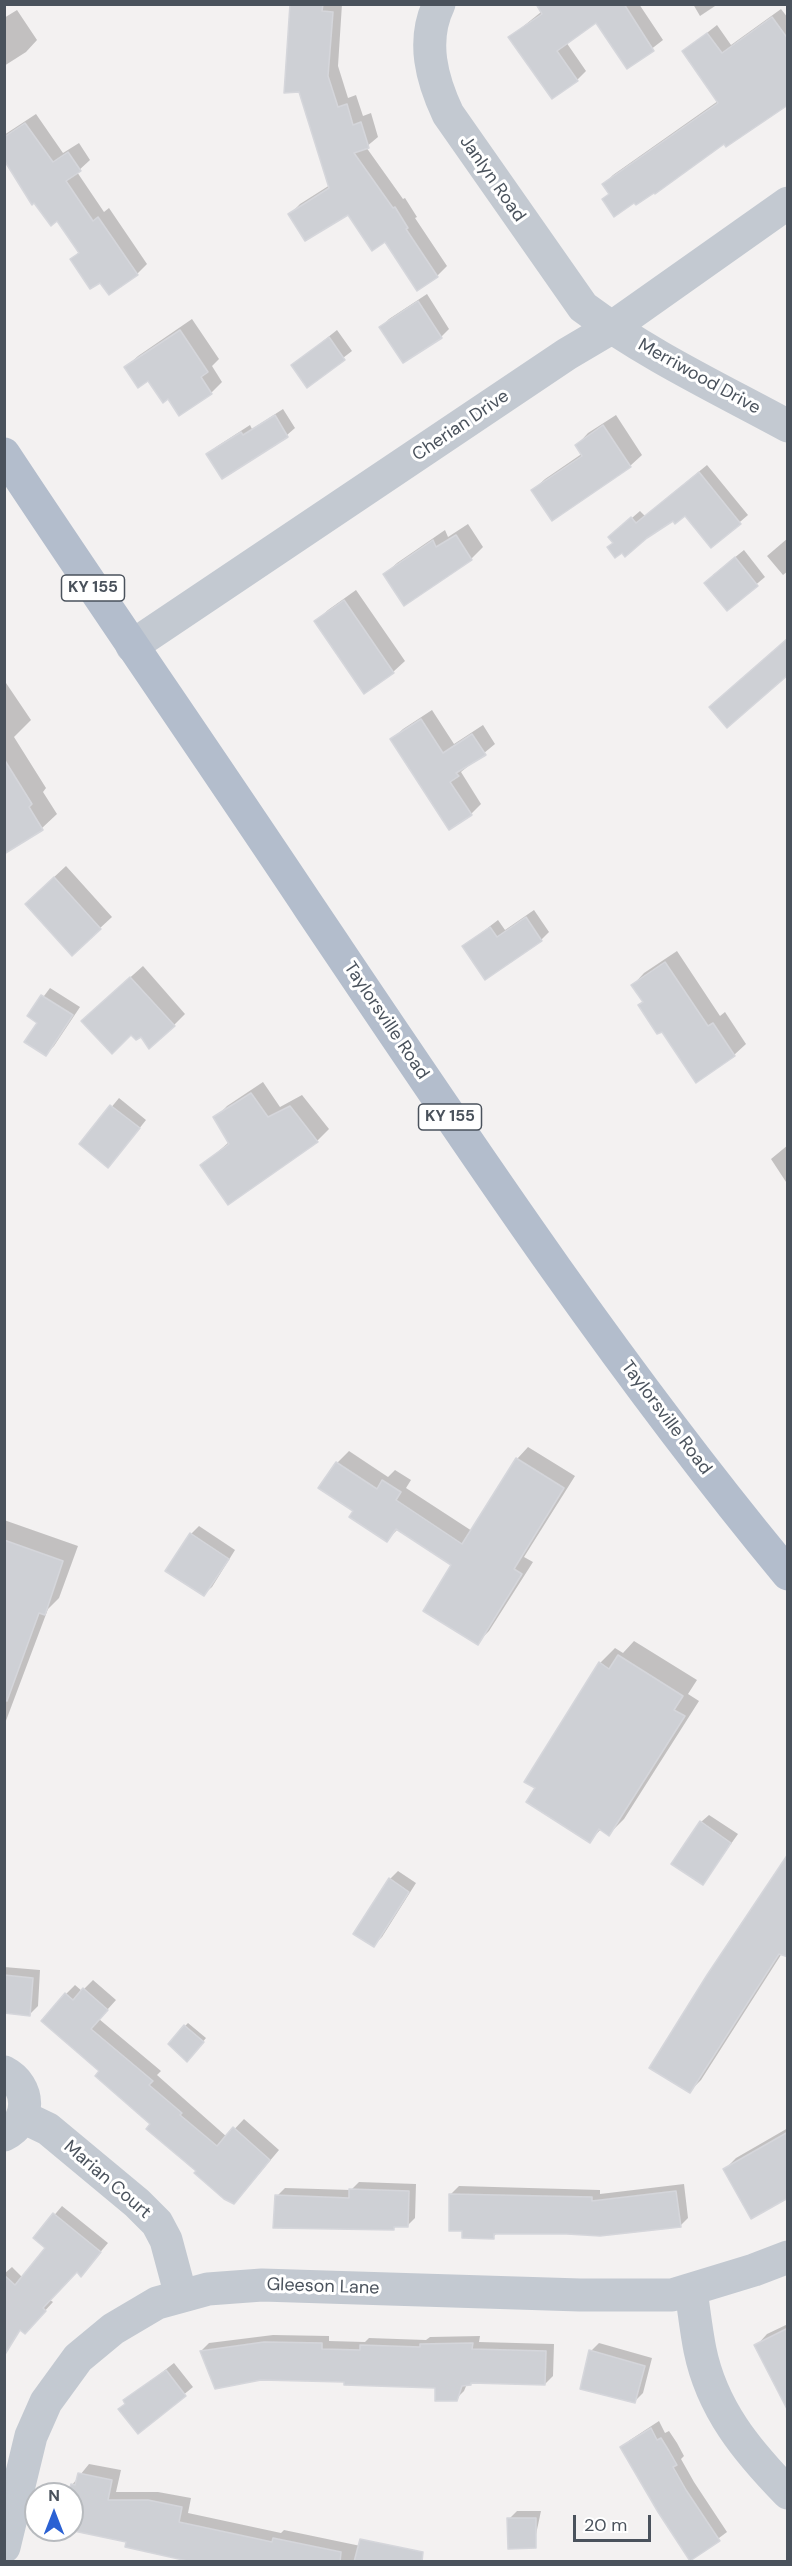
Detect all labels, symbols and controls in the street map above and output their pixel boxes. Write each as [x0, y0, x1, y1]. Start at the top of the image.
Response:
street label: Janlyn Road [454, 132, 530, 226]
street label: Merriwood Drive [634, 334, 764, 420]
street label: Cherian Drive [409, 386, 513, 466]
road number: KY 155 [62, 575, 124, 601]
street label: Taylorsville Road [339, 958, 433, 1084]
road number: KY 155 [418, 1104, 482, 1130]
street label: Taylorsville Road [616, 1357, 716, 1479]
street label: Marian Court [59, 2136, 155, 2224]
street label: Gleeson Lane [266, 2274, 380, 2300]
north arrow [24, 2482, 84, 2542]
text: N [48, 2485, 60, 2506]
scale bar [576, 2503, 654, 2541]
text: 20 m [584, 2513, 627, 2537]

